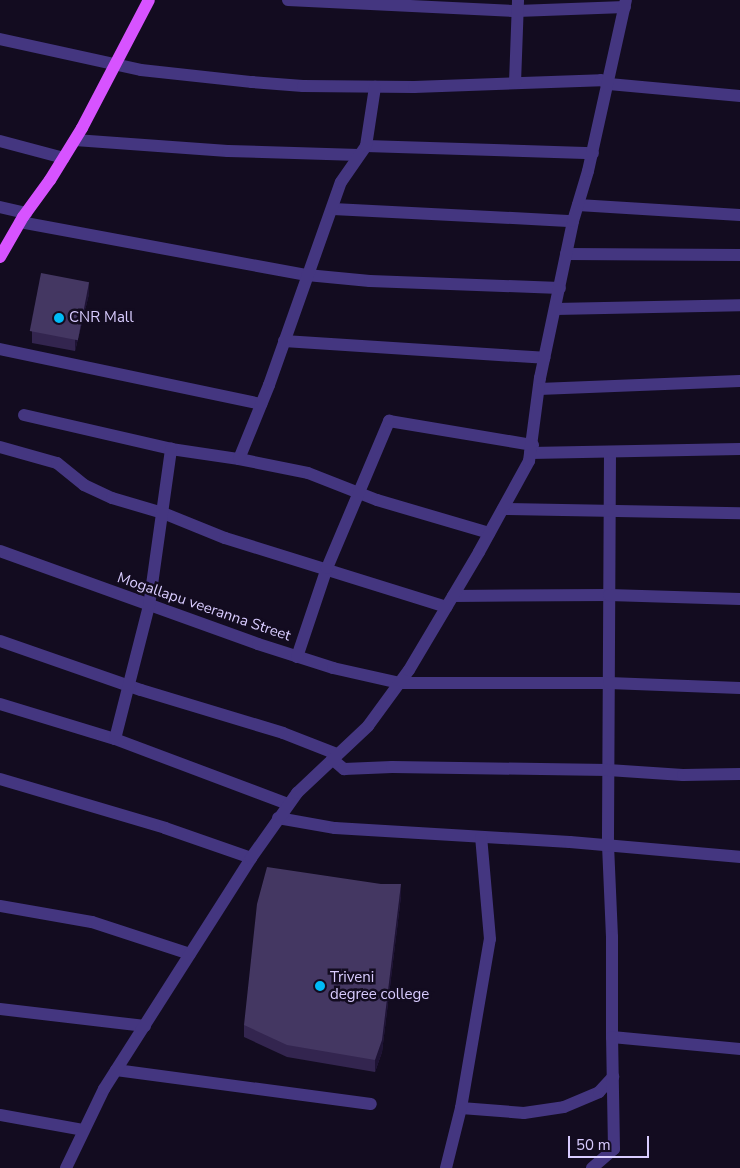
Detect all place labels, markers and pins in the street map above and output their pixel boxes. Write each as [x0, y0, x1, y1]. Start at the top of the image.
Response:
place label: CNR Mall [69, 309, 134, 327]
marker: CNR Mall [53, 312, 65, 324]
place label: Triveni degree college [330, 968, 429, 1003]
marker: Triveni degree college [314, 980, 326, 992]

